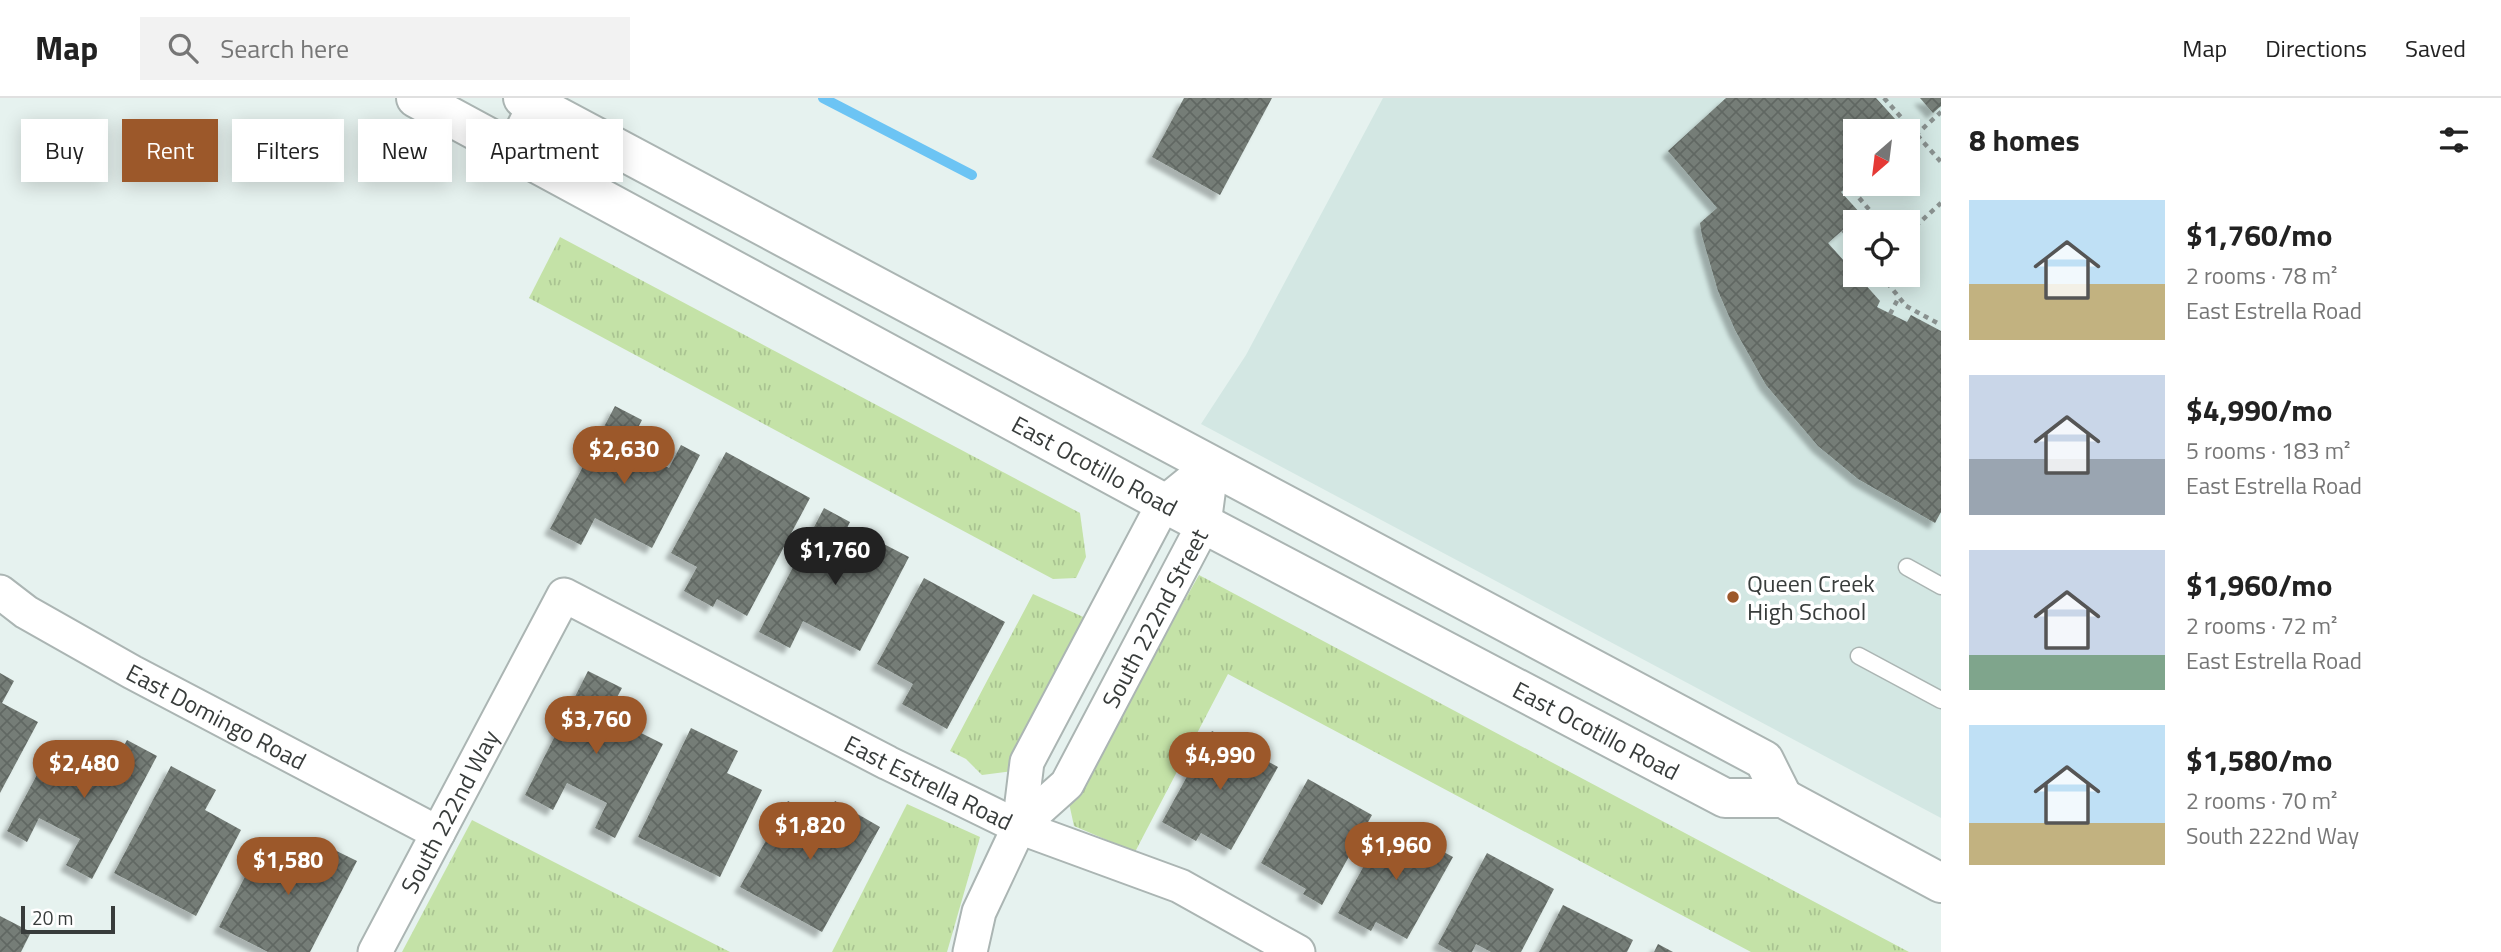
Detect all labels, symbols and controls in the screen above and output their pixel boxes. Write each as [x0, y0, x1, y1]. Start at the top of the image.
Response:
search box [140, 17, 630, 80]
text: Map [35, 23, 98, 73]
icon: search [164, 29, 202, 67]
text: Search here [220, 29, 349, 68]
text: Map [2182, 30, 2227, 66]
text: Directions [2265, 30, 2367, 66]
text: Saved [2405, 30, 2466, 66]
text: 8 homes [1969, 117, 2080, 163]
chip: Buy [21, 119, 108, 182]
chip: Rent [122, 119, 218, 182]
chip: Filters [232, 119, 344, 182]
chip: New [358, 119, 452, 182]
chip: Apartment [466, 119, 623, 182]
north arrow [1843, 119, 1920, 196]
map controls [1843, 119, 1920, 287]
icon: filters [2435, 121, 2473, 159]
button: locate [1843, 210, 1920, 287]
text: $1,760/mo [2186, 212, 2332, 258]
icon: home [2025, 228, 2109, 312]
text: 2 rooms · 78 m² [2186, 258, 2337, 293]
text: East Estrella Road [2186, 293, 2362, 328]
text: $4,990/mo [2186, 387, 2332, 433]
icon: home [2025, 403, 2109, 487]
street label: East Ocotillo Road [1006, 406, 1184, 525]
pin: $2,630 [567, 426, 681, 486]
text: $2,630 [589, 431, 659, 466]
text: 5 rooms · 183 m² [2186, 433, 2350, 468]
text: East Estrella Road [2186, 468, 2362, 503]
street label: South 222nd Street [1092, 521, 1217, 714]
pin: $1,760 [778, 528, 892, 587]
text: $1,760 [800, 532, 870, 567]
text: $1,960/mo [2186, 562, 2332, 608]
place label: Queen Creek High School [1747, 565, 1875, 629]
icon: home [2025, 578, 2109, 662]
marker: Queen Creek High School [1725, 589, 1741, 605]
text: 2 rooms · 72 m² [2186, 608, 2337, 643]
text: East Estrella Road [2186, 643, 2362, 678]
street label: East Domingo Road [120, 654, 313, 779]
street label: East Ocotillo Road [1507, 672, 1686, 789]
pin: $3,760 [539, 696, 653, 756]
text: $3,760 [561, 701, 631, 736]
street label: South 222nd Way [391, 723, 508, 900]
street label: East Estrella Road [838, 725, 1019, 839]
pin: $4,990 [1163, 732, 1277, 792]
text: $4,990 [1185, 737, 1255, 772]
text: $1,580/mo [2186, 737, 2332, 783]
pin: $2,480 [27, 740, 141, 800]
text: $2,480 [49, 745, 119, 780]
icon: home [2025, 753, 2109, 837]
text: 2 rooms · 70 m² [2186, 783, 2337, 818]
pin: $1,820 [753, 802, 867, 862]
text: $1,820 [775, 807, 845, 842]
text: South 222nd Way [2186, 818, 2359, 853]
pin: $1,960 [1339, 822, 1453, 882]
text: $1,960 [1361, 827, 1431, 862]
pin: $1,580 [231, 838, 345, 897]
text: $1,580 [253, 842, 323, 877]
scale bar [21, 903, 116, 935]
text: 20 m [32, 903, 73, 932]

